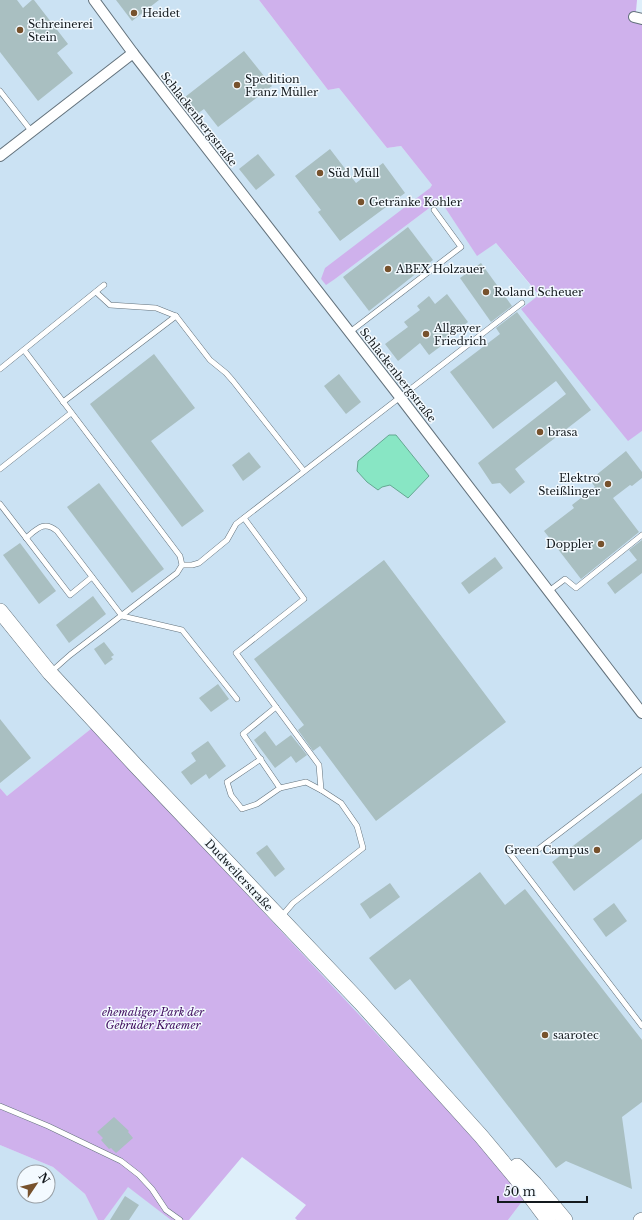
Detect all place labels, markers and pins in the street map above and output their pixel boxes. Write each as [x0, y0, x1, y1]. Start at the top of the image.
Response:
place label: Heidet [142, 6, 181, 20]
marker: Heidet [129, 8, 139, 18]
place label: Schreinerei Stein [28, 17, 93, 44]
marker: Schreinerei Stein [15, 25, 25, 35]
place label: Spedition Franz Müller [245, 72, 319, 99]
marker: Spedition Franz Müller [232, 80, 242, 90]
place label: Süd Müll [328, 166, 380, 180]
marker: Süd Müll [315, 168, 325, 178]
place label: Getränke Kohler [369, 195, 463, 209]
marker: Getränke Kohler [356, 197, 366, 207]
place label: ABEX Holzauer [395, 262, 485, 276]
marker: ABEX Holzauer [383, 264, 393, 274]
place label: Roland Scheuer [494, 285, 584, 299]
marker: Roland Scheuer [481, 287, 491, 297]
place label: Allgayer Friedrich [433, 321, 487, 348]
marker: Allgayer Friedrich [421, 329, 431, 339]
place label: brasa [547, 425, 579, 439]
marker: brasa [535, 427, 545, 437]
place label: Elektro Steißlinger [538, 471, 601, 498]
marker: Elektro Steißlinger [603, 479, 613, 489]
place label: Doppler [546, 537, 594, 551]
marker: Doppler [596, 539, 606, 549]
place label: Green Campus [504, 843, 589, 857]
marker: Green Campus [592, 845, 602, 855]
place label: saarotec [553, 1028, 599, 1042]
marker: saarotec [540, 1030, 550, 1040]

